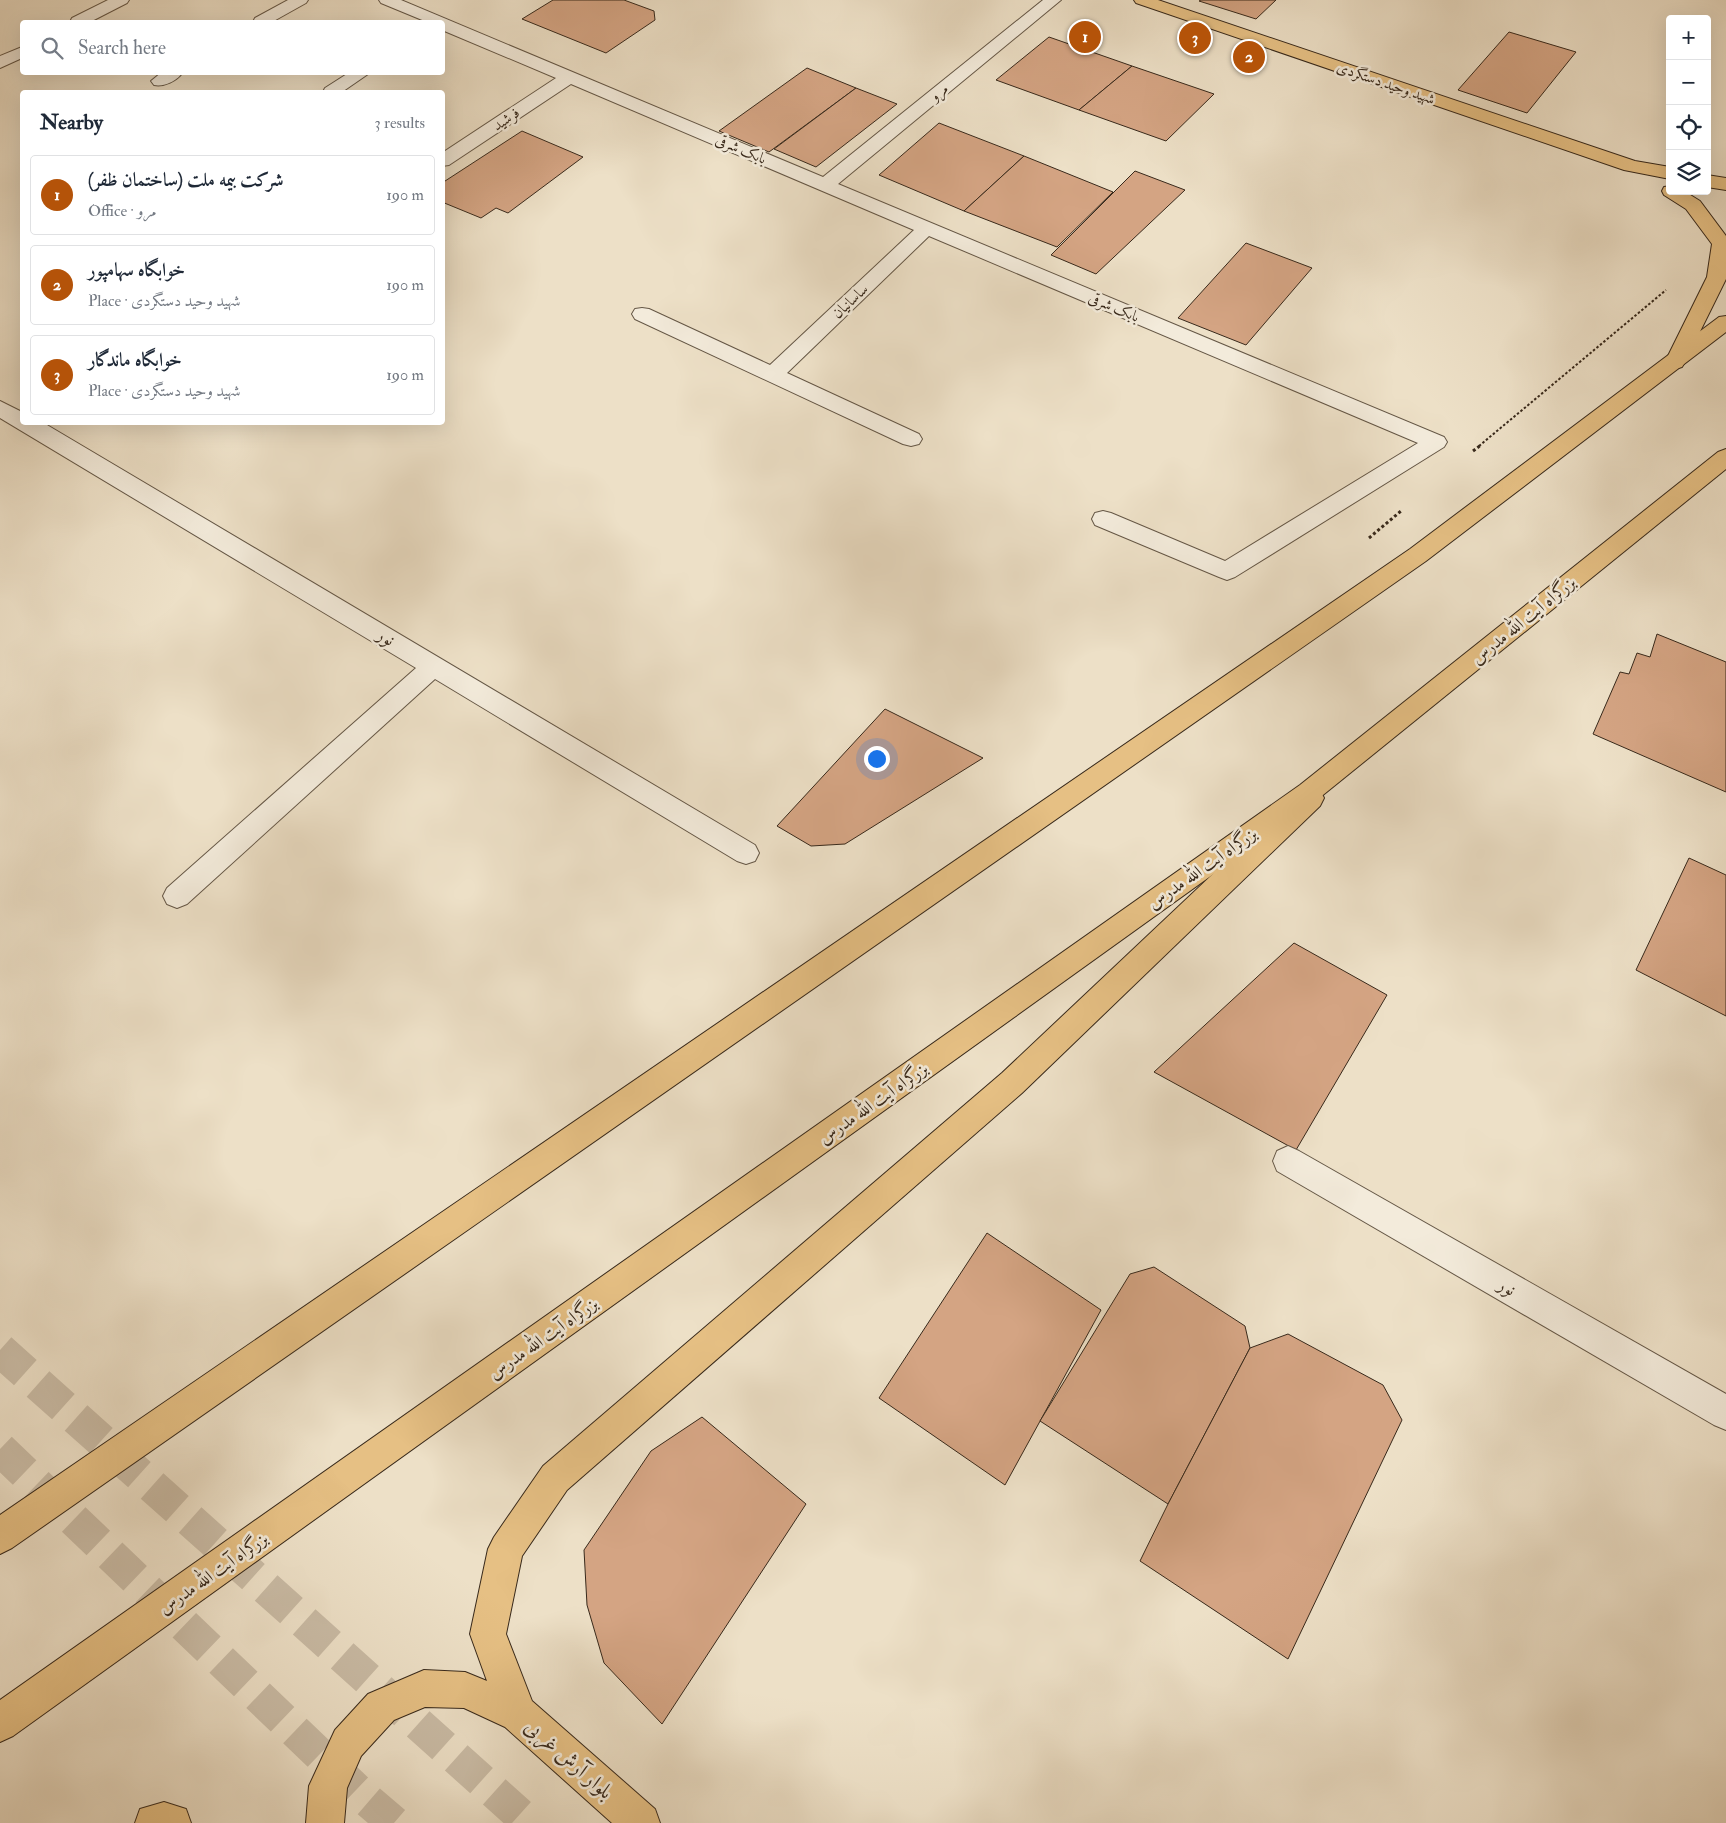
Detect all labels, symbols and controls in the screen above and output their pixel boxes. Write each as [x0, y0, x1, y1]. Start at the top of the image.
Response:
map controls [1666, 15, 1711, 195]
button: + [1666, 15, 1711, 60]
pin: 1 [1069, 18, 1101, 56]
pin: 3 [1179, 19, 1211, 57]
search box [20, 20, 445, 75]
icon: search [38, 34, 66, 62]
text: Search here [78, 36, 166, 60]
pin: 2 [1233, 38, 1265, 76]
street label: شهید وحید دستگردی [1334, 58, 1437, 109]
button: − [1666, 60, 1711, 105]
street label: مرو [925, 79, 953, 108]
street label: فرشید [489, 103, 524, 135]
button: locate [1666, 105, 1711, 150]
text: Nearby [40, 109, 103, 136]
text: 3 results [374, 113, 425, 133]
street label: بابک شرقی [712, 130, 769, 169]
button: layers [1666, 150, 1711, 195]
text: شرکت بیمه ملت (ساختمان ظفر) [88, 168, 284, 192]
text: 1 [54, 185, 60, 205]
text: 190 m [386, 185, 424, 205]
text: Office · مرو [88, 201, 156, 221]
text: خوابگاه سهامپور [88, 258, 185, 282]
text: 2 [53, 275, 61, 295]
text: 190 m [386, 275, 424, 295]
street label: ساسانیان [828, 280, 872, 323]
street label: بابک شرقی [1085, 288, 1142, 327]
text: Place · شهید وحید دستگردی [88, 291, 241, 311]
text: خوابگاه ماندگار [88, 348, 182, 372]
text: 3 [54, 365, 60, 385]
text: 190 m [386, 365, 424, 385]
text: Place · شهید وحید دستگردی [88, 381, 241, 401]
street label: بزرگراه آیت الله مدرس [1464, 569, 1580, 670]
street label: نور [371, 622, 399, 652]
your location [864, 746, 890, 772]
street label: بزرگراه آیت الله مدرس [1141, 820, 1261, 915]
street label: بزرگراه آیت الله مدرس [812, 1055, 932, 1150]
street label: نور [1492, 1272, 1520, 1302]
street label: بزرگراه آیت الله مدرس [482, 1290, 602, 1385]
street label: بزرگراه آیت الله مدرس [152, 1525, 272, 1620]
street label: بلوار آرش غربی [518, 1714, 619, 1806]

